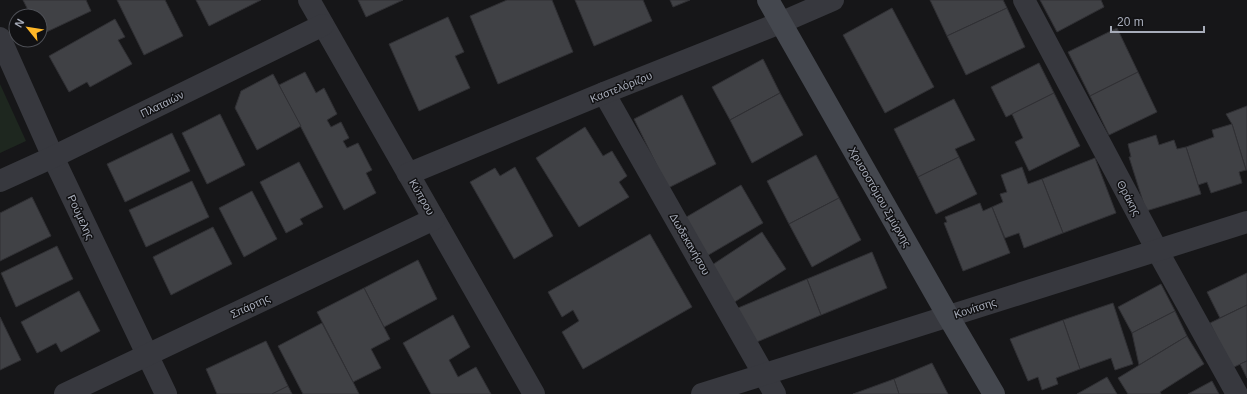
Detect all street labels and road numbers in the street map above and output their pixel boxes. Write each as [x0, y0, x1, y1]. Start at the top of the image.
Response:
street label: Καστελόριζου [588, 69, 654, 105]
street label: Πλαταιών [138, 88, 186, 120]
street label: Χρυσοστόμου Σμύρνης [846, 145, 914, 249]
street label: Κύπρου [407, 177, 437, 217]
street label: Θράκης [1115, 178, 1143, 218]
street label: Ρούμελης [65, 193, 97, 241]
street label: Δωδεκανήσου [667, 211, 713, 277]
street label: Σπάρτης [228, 292, 272, 320]
street label: Κονίτσης [952, 296, 998, 320]

